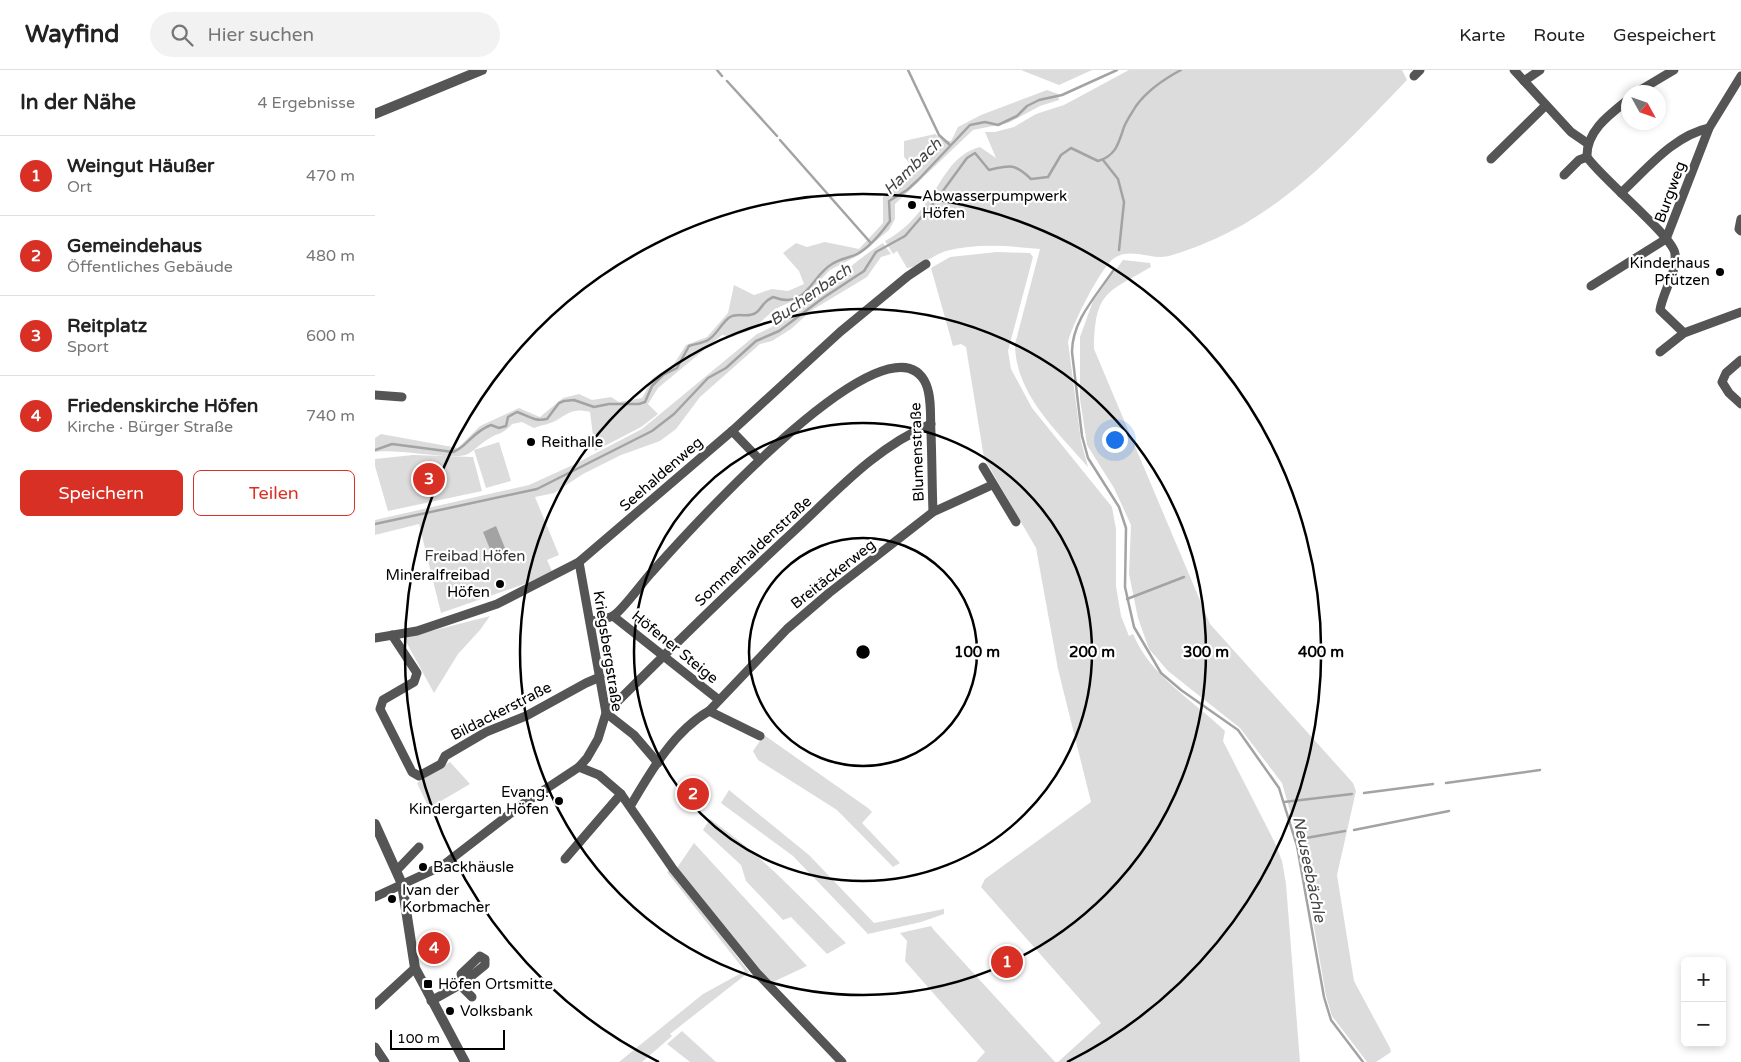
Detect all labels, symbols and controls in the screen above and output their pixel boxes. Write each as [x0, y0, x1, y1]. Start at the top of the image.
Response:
search box [150, 12, 500, 57]
text: Wayfind [25, 20, 120, 49]
icon: search [168, 21, 196, 49]
text: Hier suchen [208, 24, 314, 46]
text: Karte [1459, 24, 1505, 46]
text: Route [1533, 24, 1585, 46]
text: Gespeichert [1613, 24, 1716, 46]
north arrow [1621, 85, 1666, 130]
text: In der Nähe [20, 90, 136, 115]
text: 4 Ergebnisse [257, 93, 355, 113]
water label: Hambach [879, 133, 947, 199]
text: Weingut Häußer [67, 155, 214, 177]
street label: Burgweg [1651, 159, 1689, 225]
text: 1 [31, 166, 41, 186]
text: 470 m [306, 166, 355, 186]
text: Ort [67, 177, 92, 197]
place label: Abwasserpumpwerk Höfen [922, 187, 1067, 222]
marker: Abwasserpumpwerk Höfen [906, 199, 918, 211]
text: Gemeindehaus [67, 235, 202, 257]
text: 2 [31, 246, 41, 266]
text: 480 m [306, 246, 355, 266]
place label: Kinderhaus Pfützen [1630, 254, 1710, 289]
text: Öffentliches Gebäude [67, 257, 233, 277]
water label: Buchenbach [766, 259, 856, 330]
marker: Kinderhaus Pfützen [1714, 266, 1726, 278]
text: Reitplatz [67, 315, 147, 337]
text: 3 [31, 326, 41, 346]
text: 600 m [306, 326, 355, 346]
text: Sport [67, 337, 109, 357]
text: Friedenskirche Höfen [67, 395, 258, 417]
street label: Blumenstraße [906, 402, 928, 502]
text: 4 [31, 406, 41, 426]
text: 740 m [306, 406, 355, 426]
text: Kirche · Bürger Straße [67, 417, 233, 437]
your location [1102, 427, 1128, 453]
place label: Reithalle [541, 433, 603, 451]
street label: Seehaldenweg [616, 433, 706, 515]
marker: Reithalle [525, 436, 537, 448]
pin: 3 [413, 460, 445, 498]
button: Speichern [20, 470, 183, 516]
button: Teilen [193, 470, 355, 516]
street label: Sommerhaldenstraße [691, 492, 815, 610]
street label: Breitäckerweg [787, 535, 879, 613]
park label: Freibad Höfen [425, 547, 525, 565]
place label: Mineralfreibad Höfen [386, 566, 490, 601]
marker: Mineralfreibad Höfen [494, 578, 506, 590]
street label: Kriegsbergstraße [590, 589, 626, 713]
street label: Höfener Steige [628, 607, 722, 687]
centre of rings [854, 643, 872, 661]
text: 100 m [954, 643, 1000, 661]
text: 200 m [1069, 643, 1115, 661]
text: 300 m [1183, 643, 1229, 661]
text: 400 m [1298, 643, 1344, 661]
street label: Bildackerstraße [448, 678, 554, 744]
pin: 2 [677, 775, 709, 813]
place label: Evang. Kindergarten Höfen [409, 783, 549, 818]
marker: Evang. Kindergarten Höfen [553, 795, 565, 807]
water label: Neuseebächle [1288, 814, 1330, 925]
place label: Backhäusle [433, 858, 514, 876]
marker: Backhäusle [417, 861, 429, 873]
place label: Ivan der Korbmacher [402, 881, 490, 916]
marker: Ivan der Korbmacher [386, 893, 398, 905]
pin: 4 [418, 929, 450, 967]
pin: 1 [991, 943, 1023, 981]
map controls [1681, 957, 1726, 1047]
button: + [1681, 957, 1726, 1002]
place label: Höfen Ortsmitte [438, 975, 553, 993]
marker: Höfen Ortsmitte [422, 978, 434, 990]
place label: Volksbank [460, 1002, 533, 1020]
button: − [1681, 1002, 1726, 1047]
marker: Volksbank [444, 1005, 456, 1017]
scale bar [390, 1027, 505, 1050]
text: 100 m [397, 1030, 440, 1047]

